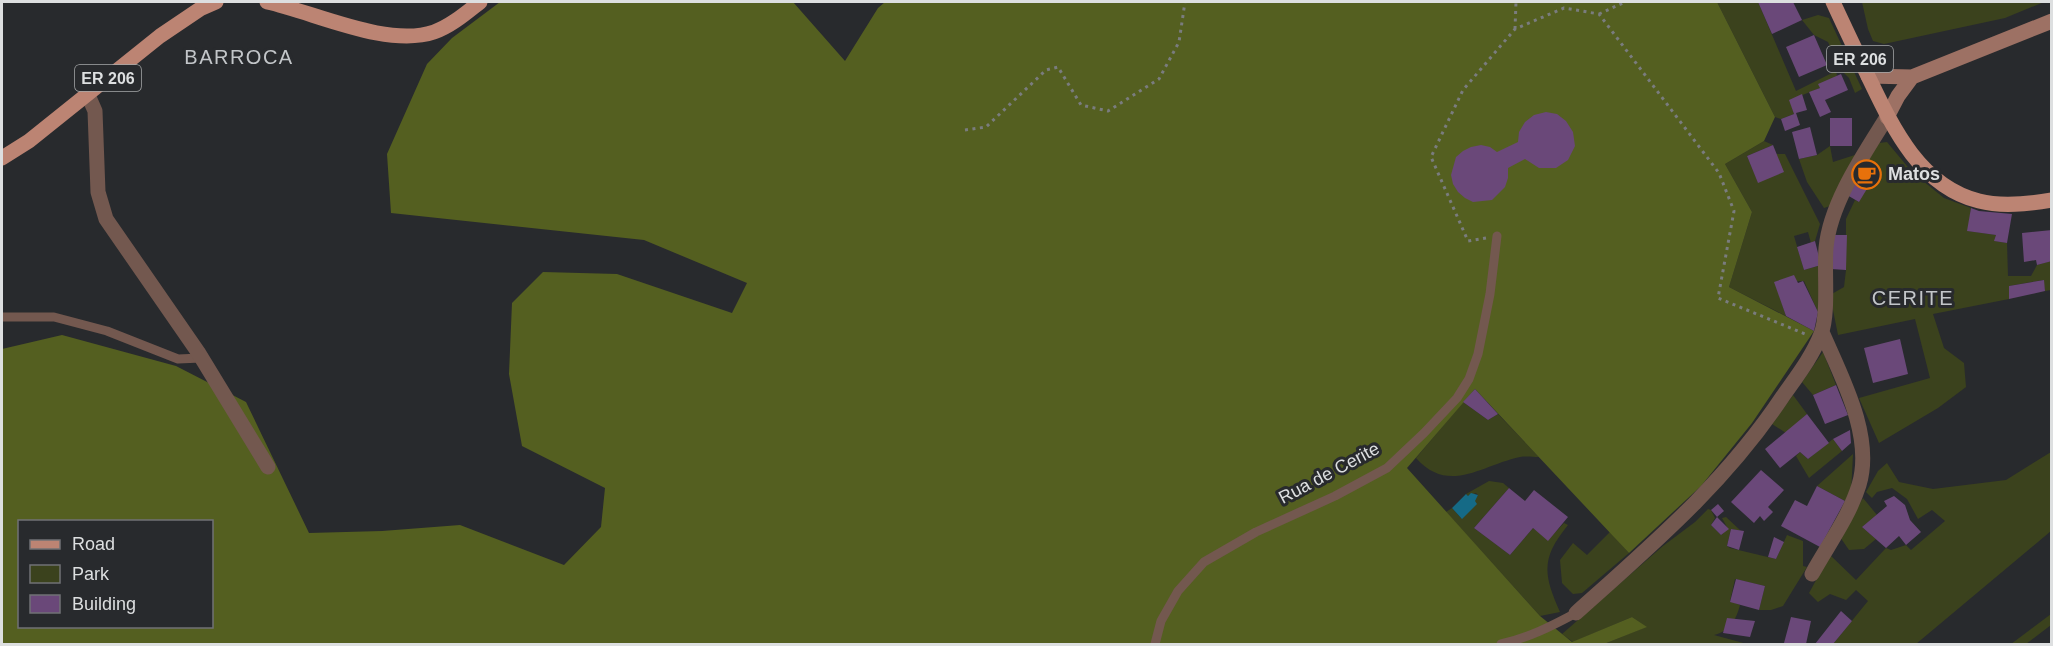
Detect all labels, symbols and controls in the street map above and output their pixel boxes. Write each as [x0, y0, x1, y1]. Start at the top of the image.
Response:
district label: BARROCA [184, 46, 294, 68]
road number: ER 206 [1827, 46, 1893, 72]
road number: ER 206 [75, 65, 141, 91]
cafe icon: Matos [1851, 158, 1883, 190]
place label: Matos [1888, 164, 1940, 184]
district label: CERITE [1872, 287, 1954, 309]
street label: Rua de Cerite [1275, 438, 1383, 508]
legend [18, 520, 213, 628]
text: Road [72, 534, 115, 554]
text: Park [72, 564, 110, 584]
text: Building [72, 594, 136, 614]

